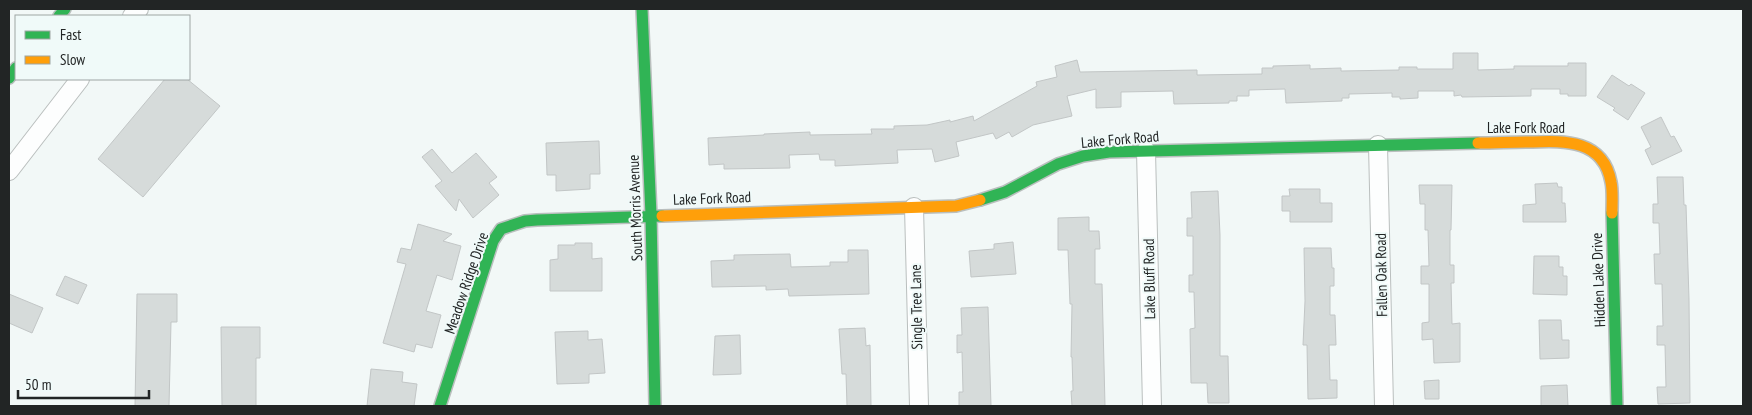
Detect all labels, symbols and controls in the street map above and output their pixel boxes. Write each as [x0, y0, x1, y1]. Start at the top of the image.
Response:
legend [15, 15, 190, 80]
text: Fast [60, 25, 81, 44]
text: Slow [60, 50, 85, 69]
street label: Lake Fork Road [1487, 118, 1565, 137]
street label: Lake Fork Road [1080, 126, 1160, 152]
street label: South Morris Avenue [624, 154, 646, 262]
street label: Lake Fork Road [673, 187, 751, 209]
street label: Meadow Ridge Drive [440, 230, 492, 336]
street label: Hidden Lake Drive [1587, 232, 1609, 328]
street label: Fallen Oak Road [1371, 233, 1391, 317]
street label: Lake Bluff Road [1139, 239, 1159, 319]
street label: Single Tree Lane [906, 264, 926, 350]
scale bar [18, 368, 149, 400]
text: 50 m [25, 375, 51, 394]

